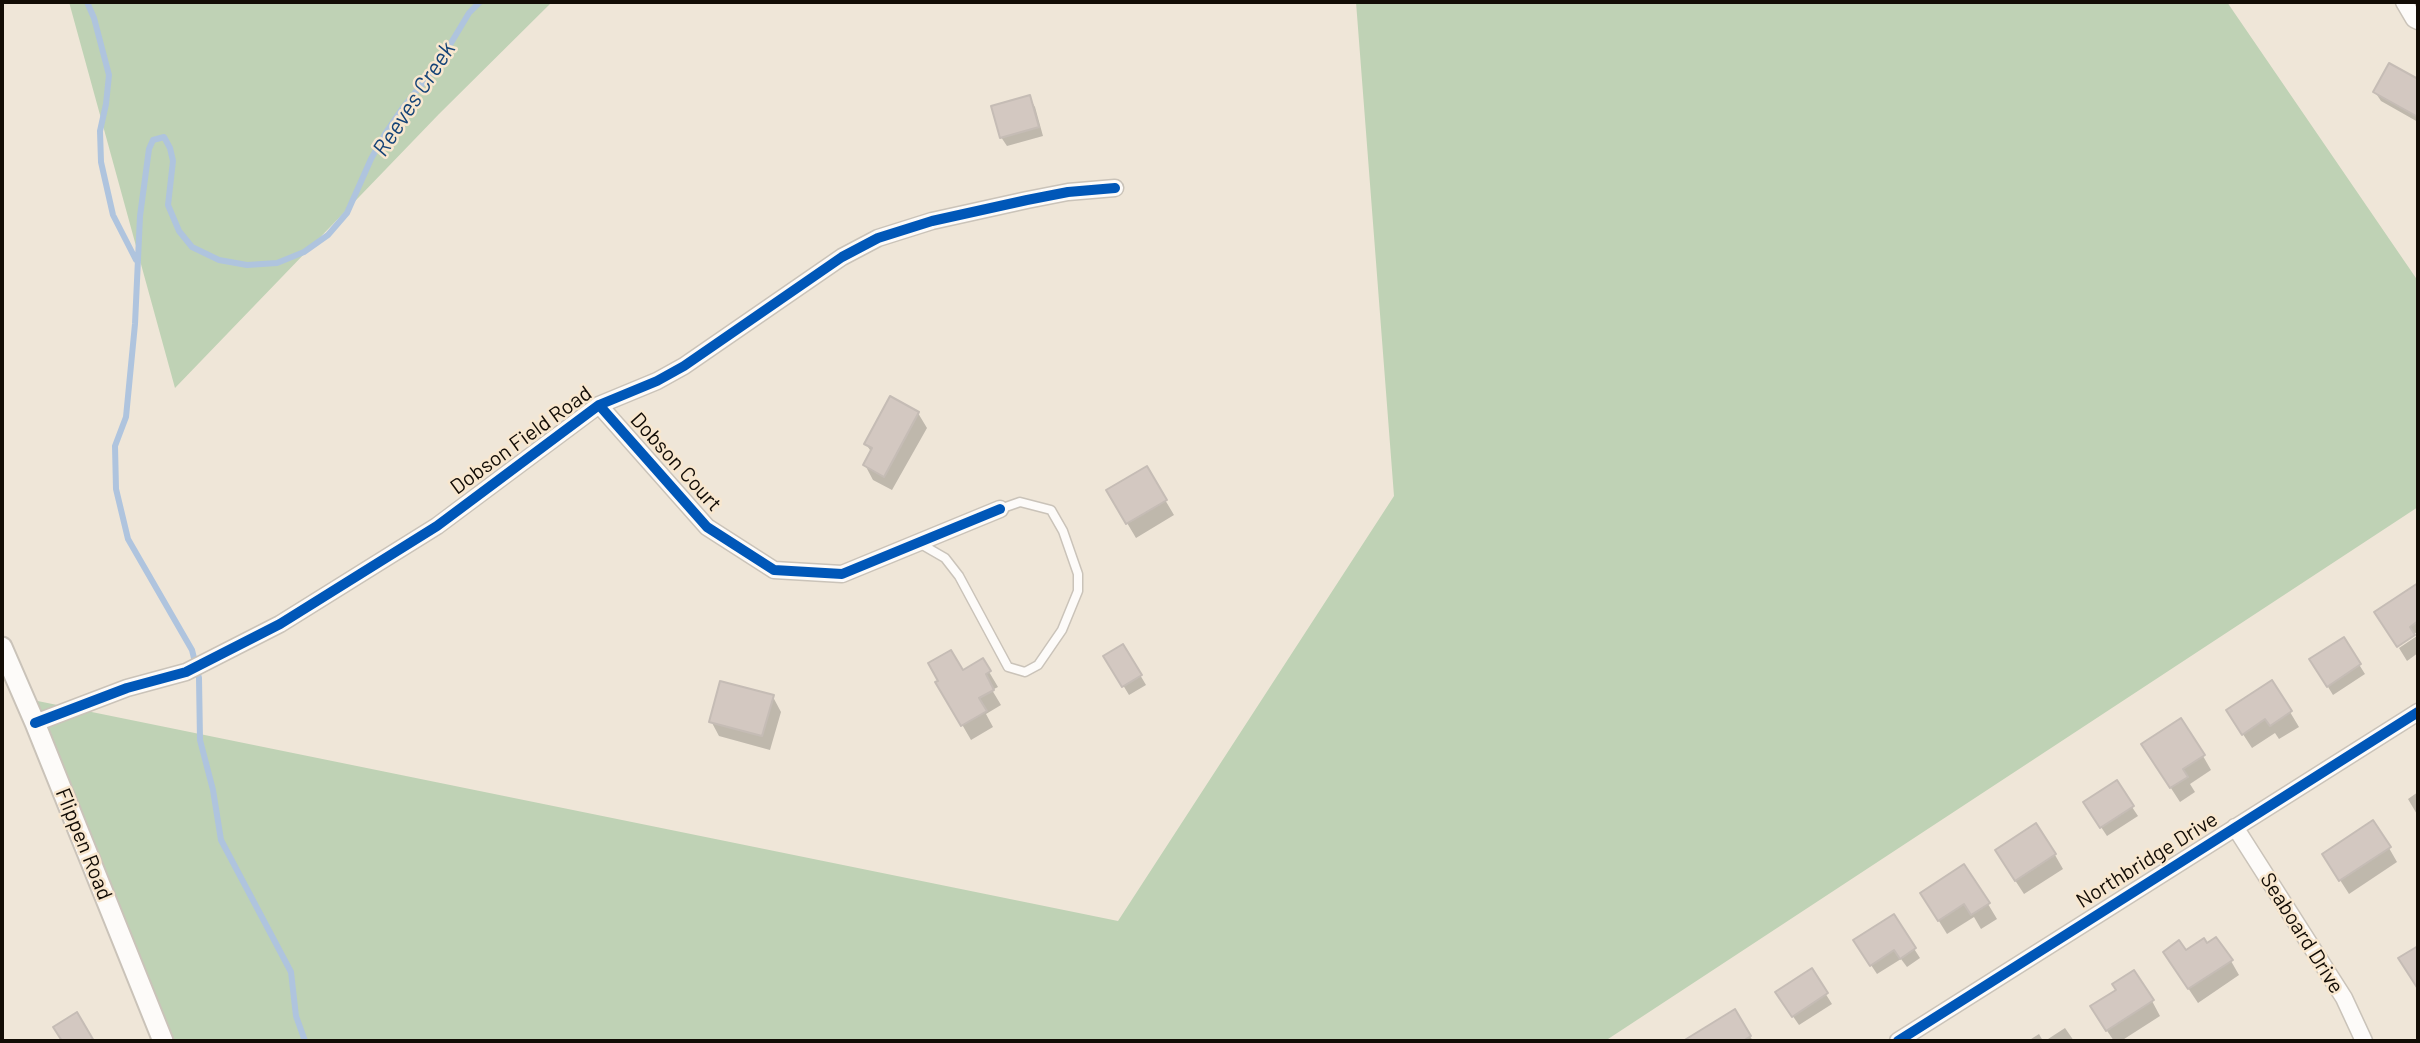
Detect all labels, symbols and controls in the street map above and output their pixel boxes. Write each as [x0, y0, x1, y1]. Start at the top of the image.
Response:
water label: Reeves Creek [367, 37, 461, 161]
street label: Dobson Field Road [445, 380, 597, 500]
street label: Dobson Court [625, 408, 727, 516]
street label: Flippen Road [50, 784, 118, 904]
street label: Northbridge Drive [2072, 806, 2222, 914]
street label: Seaboard Drive [2255, 868, 2349, 998]

